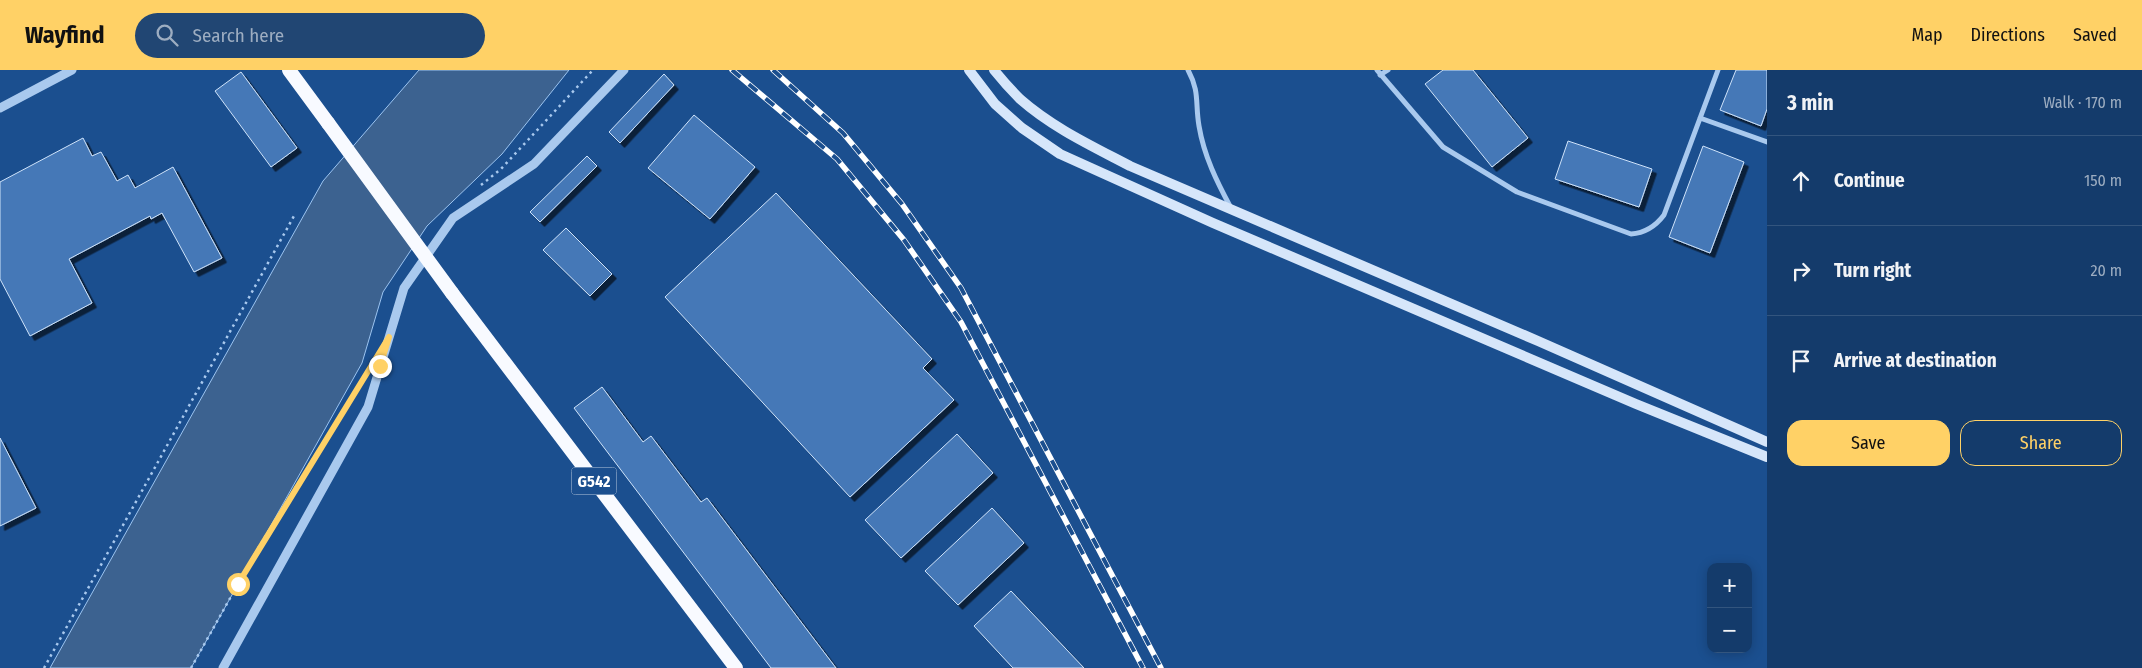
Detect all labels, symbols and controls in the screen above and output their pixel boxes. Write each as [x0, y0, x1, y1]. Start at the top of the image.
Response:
search box [135, 13, 485, 58]
text: Wayfind [25, 21, 105, 49]
icon: search [153, 21, 181, 49]
text: Search here [193, 24, 284, 47]
text: Map [1911, 24, 1943, 46]
text: Directions [1971, 24, 2045, 46]
text: Saved [2073, 24, 2117, 46]
text: 3 min [1787, 90, 1834, 116]
text: Walk · 170 m [2043, 93, 2122, 112]
icon: ahead [1787, 167, 1815, 195]
text: Continue [1834, 169, 1905, 192]
text: 150 m [2084, 171, 2122, 190]
icon: right [1787, 257, 1815, 285]
text: Turn right [1834, 259, 1911, 282]
text: 20 m [2091, 261, 2122, 280]
icon: arrive [1787, 347, 1815, 375]
text: Arrive at destination [1834, 349, 1997, 372]
route end [369, 355, 392, 378]
button: Save [1787, 420, 1950, 466]
button: Share [1960, 420, 2122, 466]
road number: G542 [572, 468, 616, 494]
map controls [1707, 563, 1752, 653]
button: + [1707, 563, 1752, 608]
route start [227, 573, 250, 596]
button: − [1707, 608, 1752, 653]

